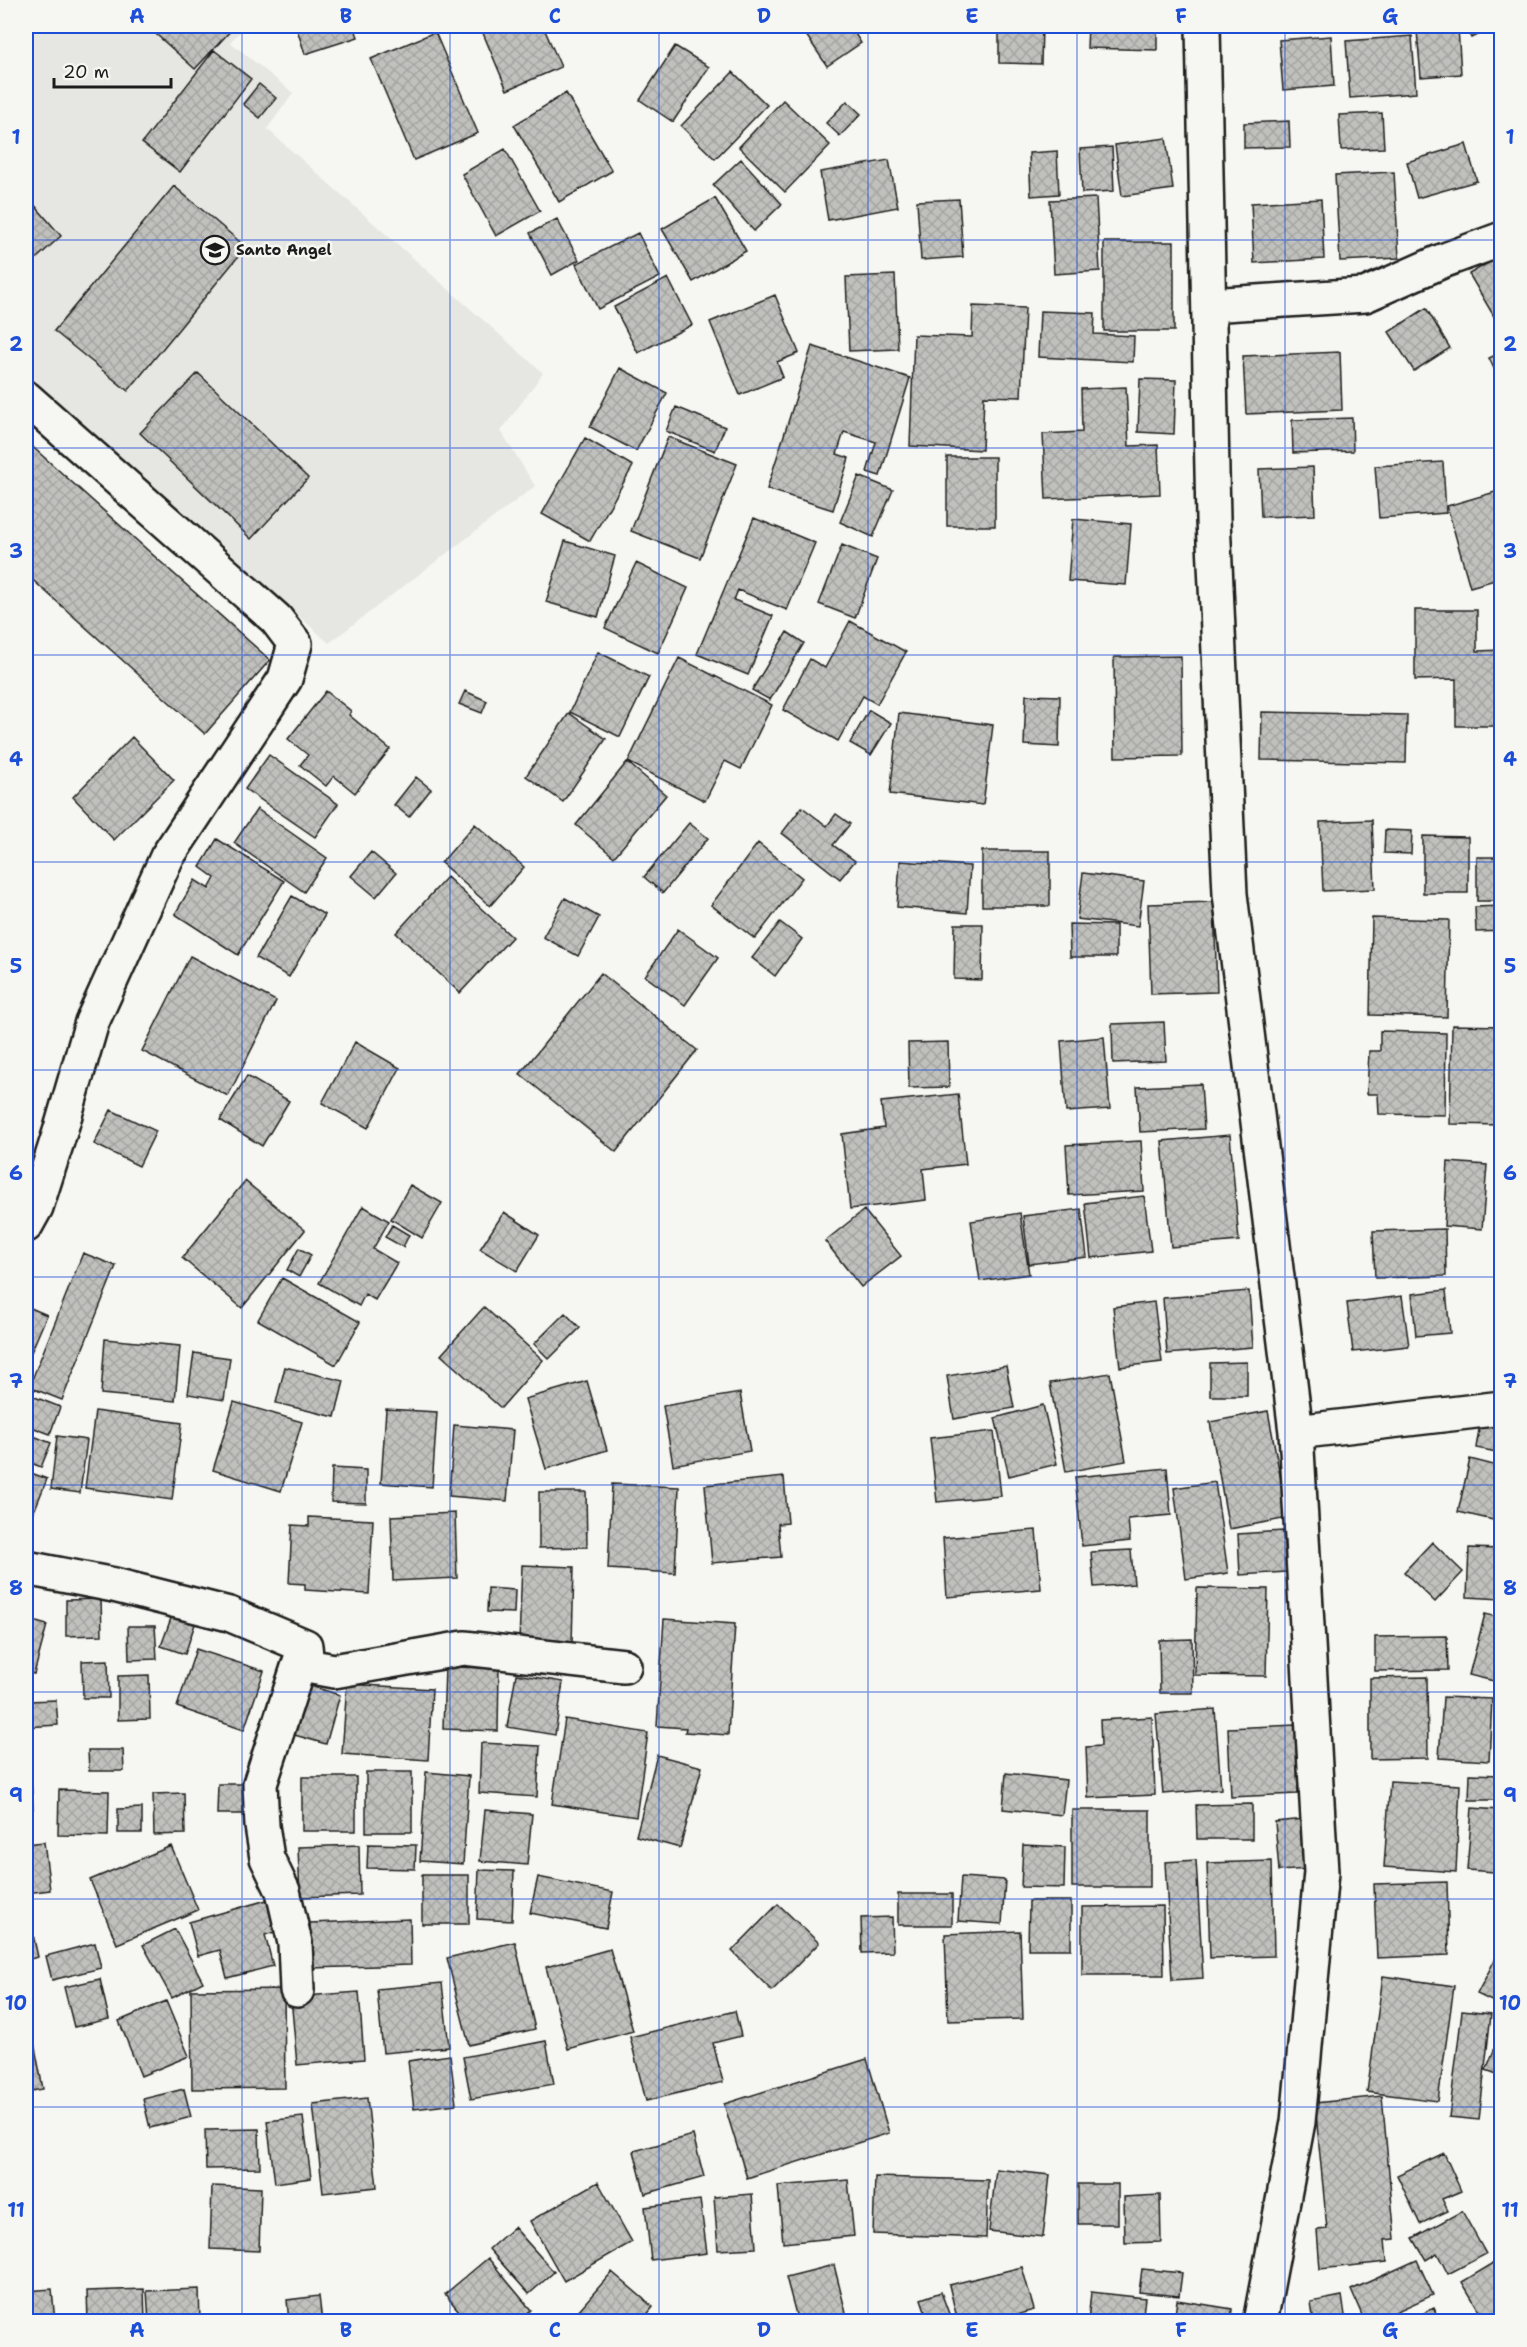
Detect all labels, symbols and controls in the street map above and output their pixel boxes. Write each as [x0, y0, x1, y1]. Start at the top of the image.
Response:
text: A [129, 3, 145, 29]
text: B [340, 3, 352, 29]
text: C [549, 3, 561, 29]
text: D [757, 3, 771, 29]
text: E [965, 3, 979, 29]
text: F [1175, 3, 1187, 29]
text: G [1382, 3, 1398, 29]
scale bar [54, 51, 171, 89]
text: 20 m [63, 60, 109, 84]
text: 1 [11, 124, 21, 150]
text: 1 [1505, 124, 1515, 150]
school or university icon: Santo Angel [199, 234, 231, 266]
place label: Santo Angel [236, 240, 332, 260]
text: 2 [9, 331, 23, 357]
text: 2 [1503, 331, 1517, 357]
text: 3 [9, 538, 23, 564]
text: 3 [1503, 538, 1517, 564]
text: 4 [9, 746, 23, 772]
text: 4 [1503, 746, 1517, 772]
text: 5 [10, 953, 22, 979]
text: 5 [1504, 953, 1516, 979]
text: 6 [9, 1160, 23, 1186]
text: 6 [1503, 1160, 1517, 1186]
text: 7 [9, 1368, 23, 1394]
text: 7 [1503, 1368, 1517, 1394]
text: 8 [9, 1575, 23, 1601]
text: 8 [1503, 1575, 1517, 1601]
text: 9 [9, 1782, 23, 1808]
text: 9 [1503, 1782, 1517, 1808]
text: 10 [5, 1990, 27, 2016]
text: 10 [1499, 1990, 1521, 2016]
text: 11 [7, 2197, 25, 2223]
text: 11 [1501, 2197, 1519, 2223]
text: A [129, 2317, 145, 2343]
text: B [340, 2317, 352, 2343]
text: C [549, 2317, 561, 2343]
text: D [757, 2317, 771, 2343]
text: E [965, 2317, 979, 2343]
text: F [1175, 2317, 1187, 2343]
text: G [1382, 2317, 1398, 2343]

